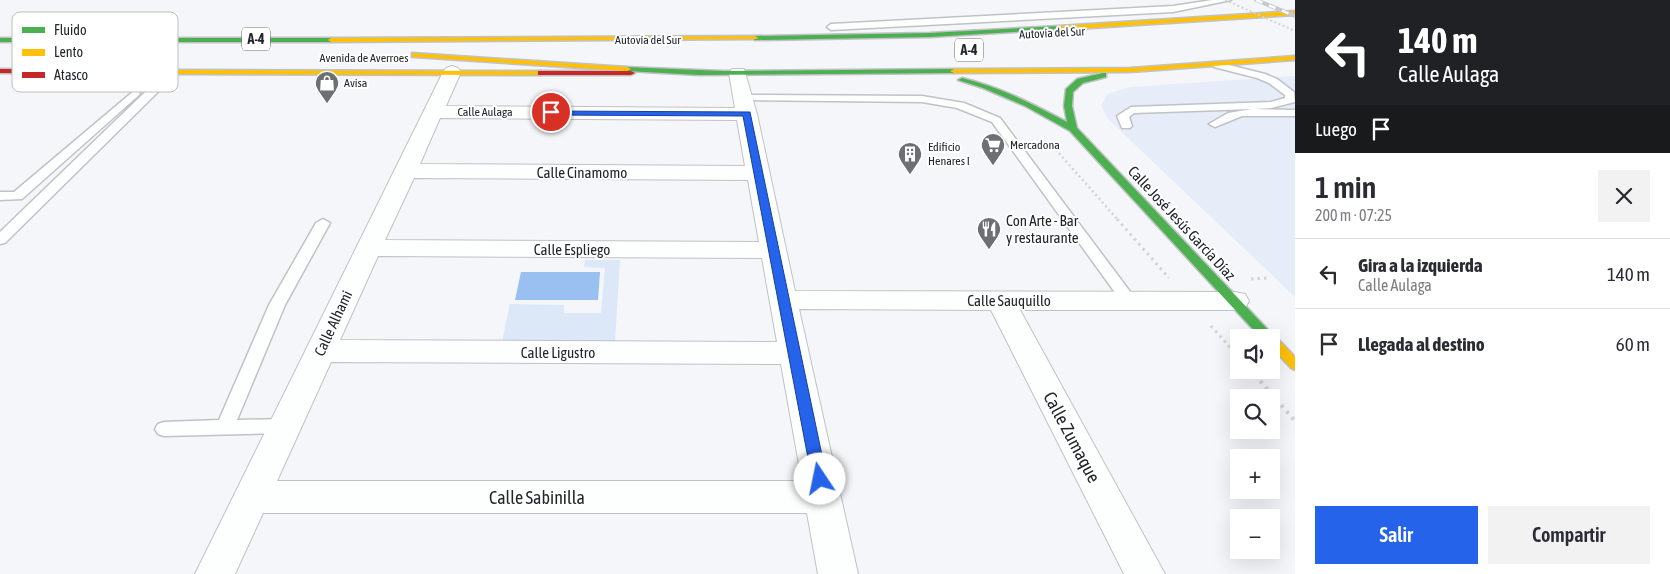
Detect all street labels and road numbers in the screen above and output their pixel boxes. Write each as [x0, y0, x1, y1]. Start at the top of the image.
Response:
street label: Autovía del Sur [1019, 24, 1086, 42]
road number: A-4 [242, 28, 270, 50]
street label: Autovía del Sur [615, 33, 681, 47]
road number: A-4 [955, 38, 983, 62]
street label: Avenida de Averroes [320, 51, 408, 65]
street label: Calle Aulaga [457, 105, 513, 119]
street label: Calle José Jesús García Díaz [1125, 163, 1240, 284]
street label: Calle Cinamomo [537, 164, 627, 181]
street label: Calle Espliego [534, 241, 610, 258]
street label: Calle Alhami [310, 288, 356, 358]
street label: Calle Sauquillo [967, 292, 1051, 309]
street label: Calle Ligustro [521, 344, 595, 361]
street label: Calle Zumaque [1039, 388, 1105, 486]
street label: Calle Sabinilla [489, 487, 585, 508]

